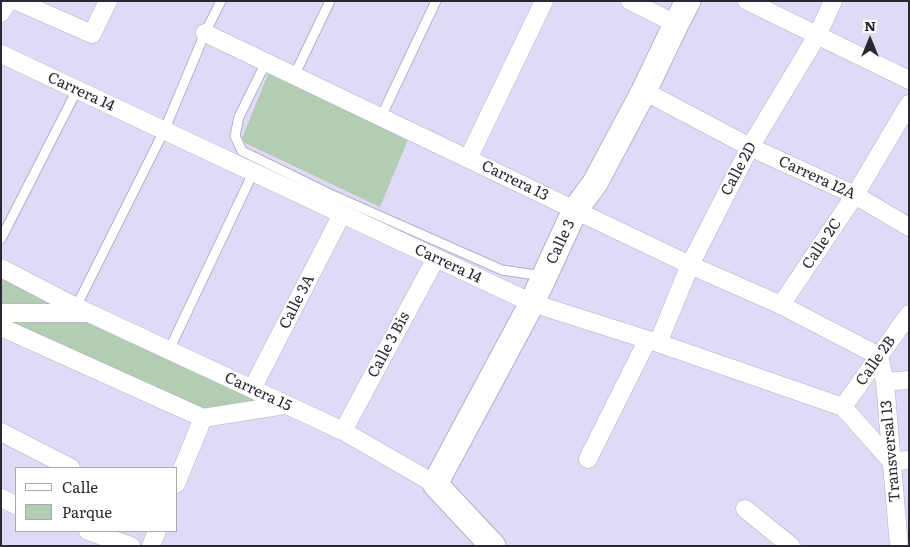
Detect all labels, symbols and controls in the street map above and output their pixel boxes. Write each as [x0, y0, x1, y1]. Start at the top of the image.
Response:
north arrow [845, 15, 895, 65]
text: N [864, 15, 876, 35]
street label: Carrera 14 [45, 69, 117, 115]
street label: Calle 2D [717, 139, 761, 199]
street label: Carrera 12A [776, 152, 858, 204]
street label: Carrera 13 [479, 157, 551, 205]
street label: Calle 2C [799, 215, 845, 273]
street label: Calle 3 [543, 217, 579, 267]
street label: Carrera 14 [412, 241, 484, 287]
street label: Calle 3A [276, 272, 318, 332]
street label: Calle 3 Bis [364, 309, 414, 381]
street label: Calle 2B [852, 333, 900, 389]
street label: Carrera 15 [222, 369, 294, 415]
street label: Transversal 13 [878, 399, 904, 503]
legend [15, 467, 178, 532]
text: Calle [62, 475, 98, 498]
text: Parque [62, 500, 112, 523]

